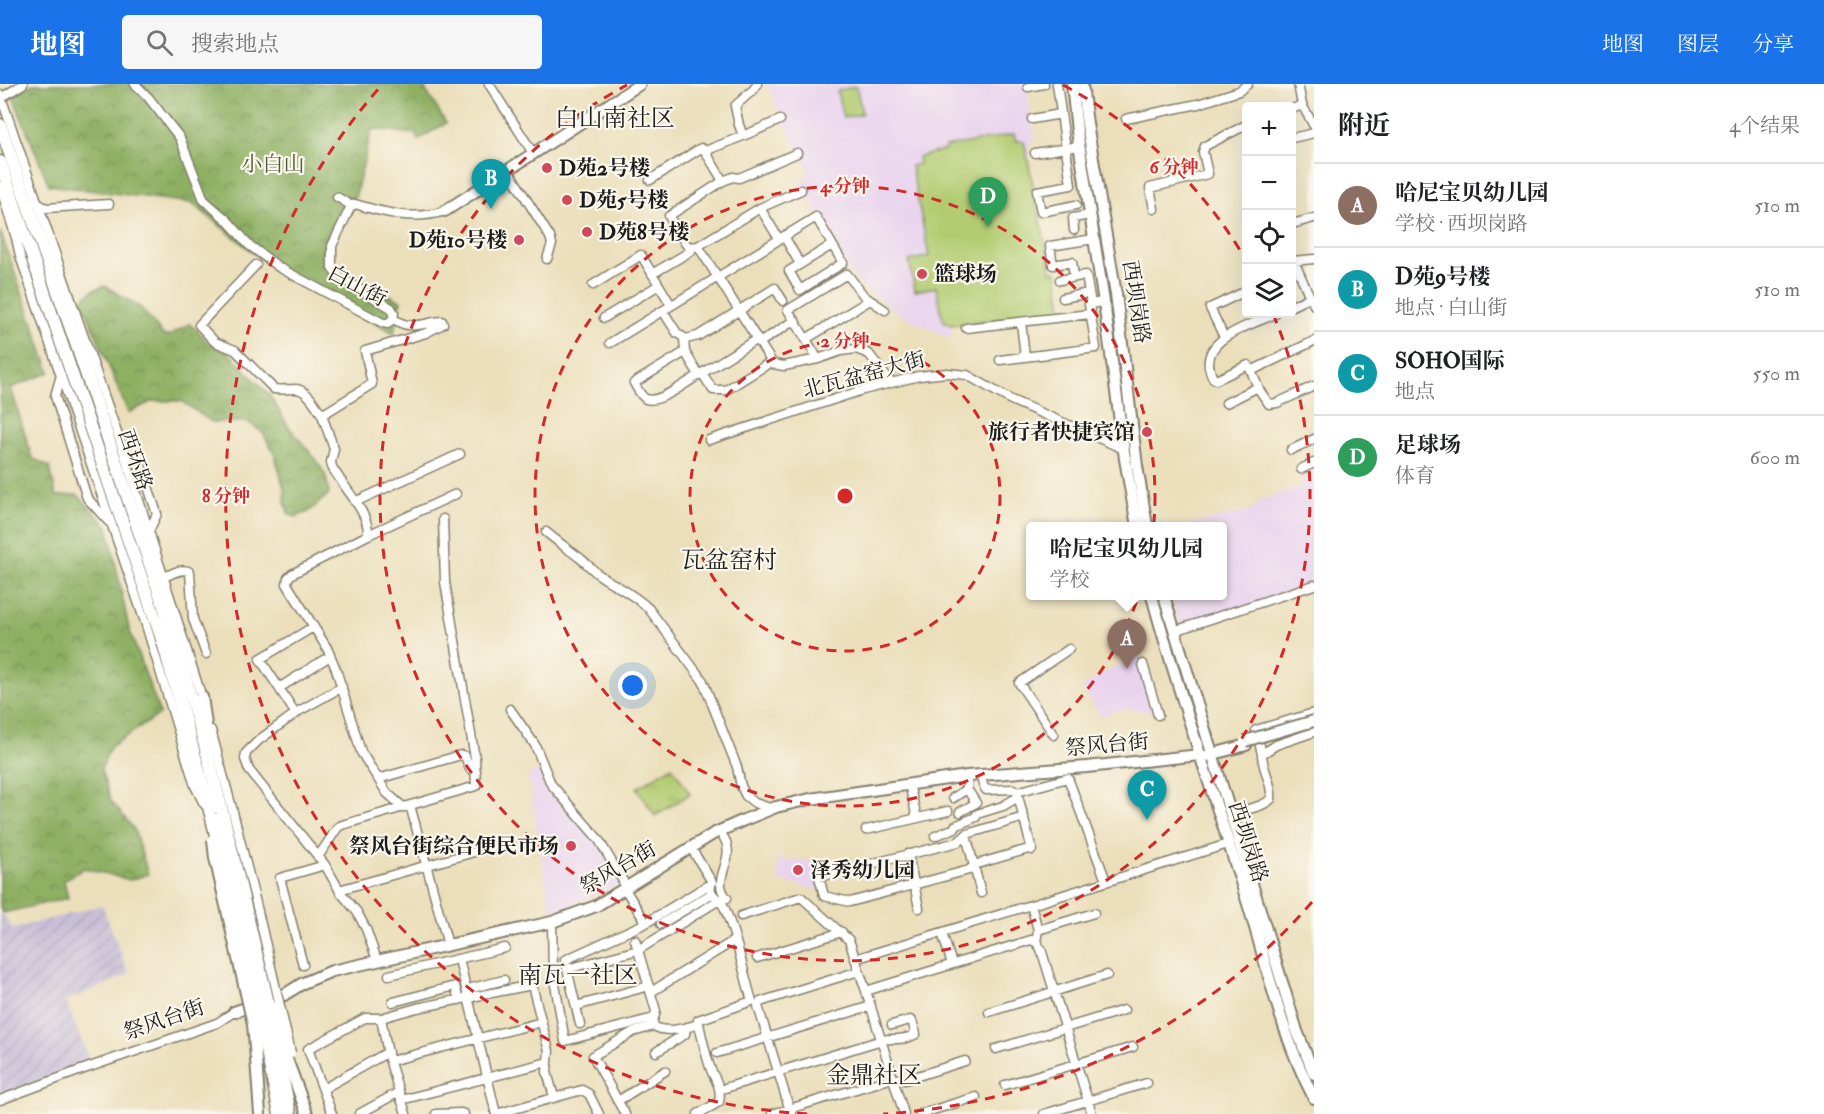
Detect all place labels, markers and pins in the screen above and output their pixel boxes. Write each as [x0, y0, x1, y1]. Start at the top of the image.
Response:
place label: D苑2号楼 [559, 155, 650, 182]
pin: B [472, 160, 510, 209]
marker: D苑2号楼 [540, 161, 554, 175]
pin: D [968, 178, 1008, 227]
place label: D苑5号楼 [579, 187, 668, 214]
marker: D苑5号楼 [560, 193, 574, 207]
place label: D苑8号楼 [599, 219, 689, 246]
marker: D苑8号楼 [580, 225, 594, 239]
place label: D苑10号楼 [409, 227, 507, 254]
marker: D苑10号楼 [512, 233, 526, 247]
place label: 篮球场 [934, 261, 997, 288]
marker: 篮球场 [915, 267, 929, 281]
place label: 旅行者快捷宾馆 [988, 419, 1135, 446]
marker: 旅行者快捷宾馆 [1140, 425, 1154, 439]
centre of rings [835, 486, 855, 506]
pin: A [1108, 620, 1146, 669]
pin: C [1128, 770, 1166, 820]
place label: 祭风台街综合便民市场 [349, 833, 559, 860]
marker: 祭风台街综合便民市场 [564, 839, 578, 853]
place label: 泽秀幼儿园 [810, 857, 915, 884]
marker: 泽秀幼儿园 [791, 863, 805, 877]

